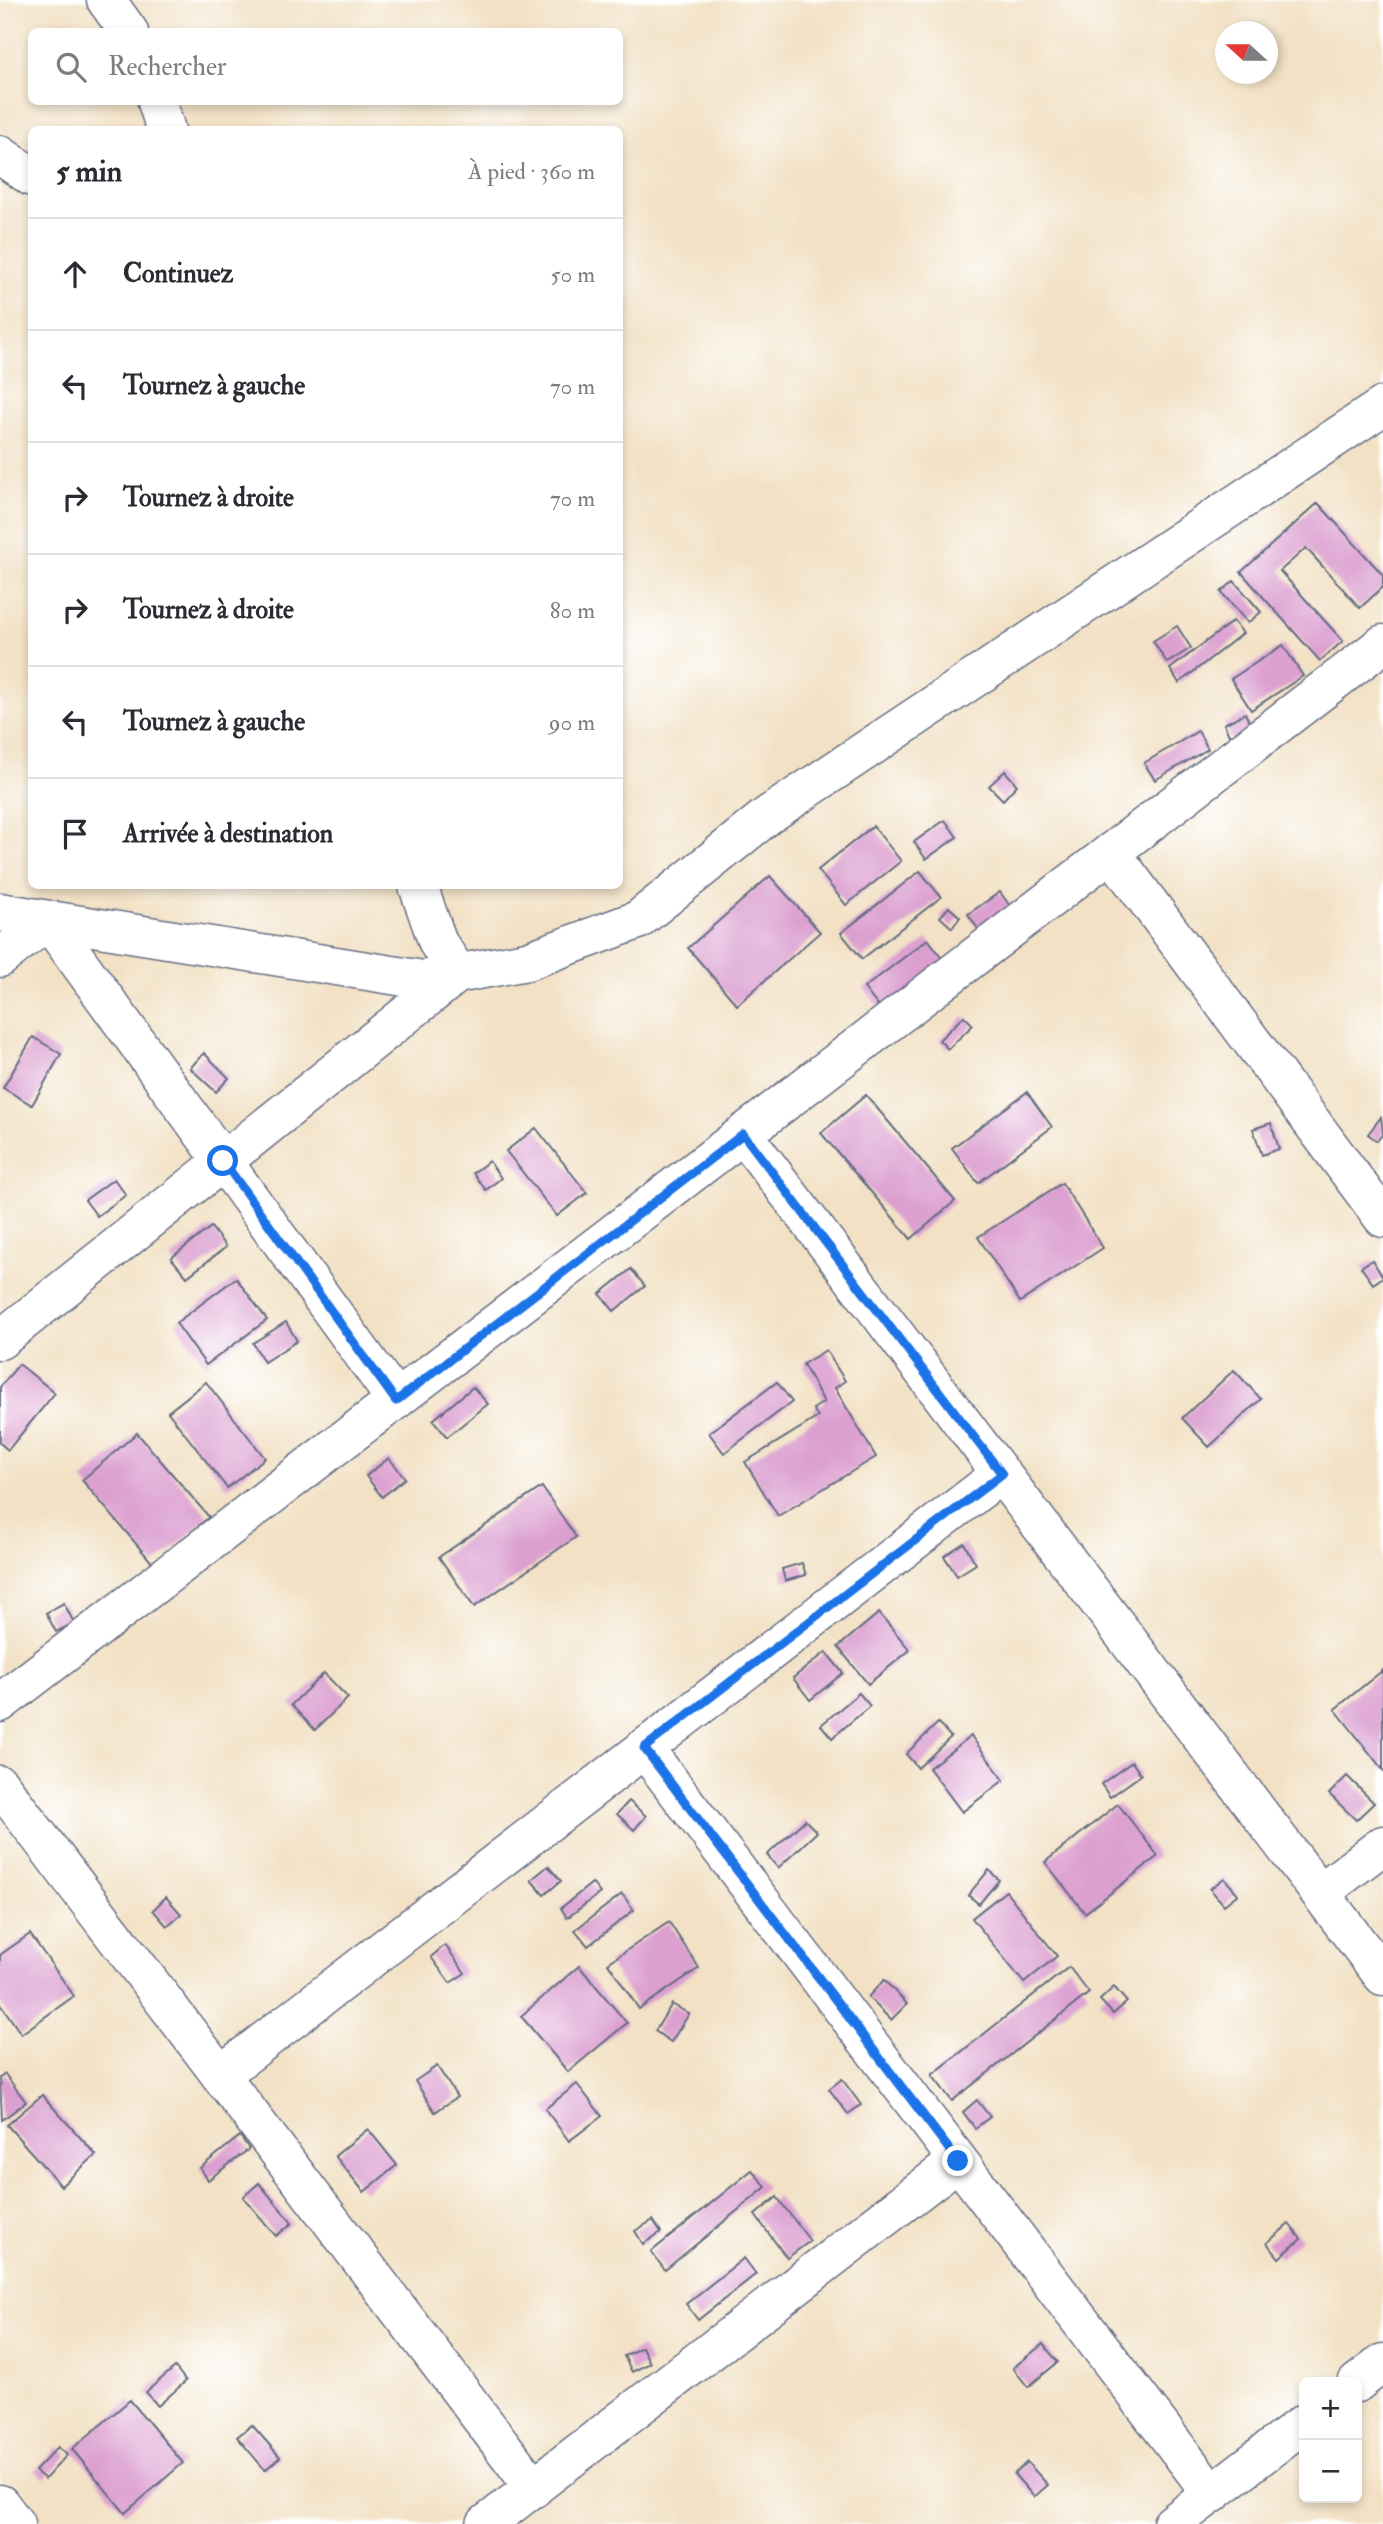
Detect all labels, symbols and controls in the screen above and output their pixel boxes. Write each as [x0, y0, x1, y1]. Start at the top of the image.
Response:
north arrow [1215, 21, 1278, 84]
search box [28, 28, 623, 105]
icon: search [52, 48, 90, 86]
text: Rechercher [108, 51, 227, 83]
text: 5 min [56, 153, 122, 190]
text: À pied · 360 m [468, 157, 595, 186]
icon: ahead [56, 255, 94, 293]
text: Continuez [123, 258, 233, 290]
text: 50 m [551, 260, 595, 289]
icon: left [56, 367, 94, 405]
text: Tournez à gauche [123, 370, 305, 402]
text: 70 m [550, 372, 595, 401]
icon: right [56, 479, 94, 517]
text: Tournez à droite [123, 482, 294, 514]
text: 70 m [550, 484, 595, 513]
icon: right [56, 591, 94, 629]
text: Tournez à droite [123, 594, 294, 626]
text: 80 m [550, 596, 595, 625]
icon: left [56, 703, 94, 741]
text: Tournez à gauche [123, 706, 305, 738]
text: 90 m [549, 708, 595, 737]
icon: arrive [56, 815, 94, 853]
text: Arrivée à destination [123, 818, 333, 850]
route start [207, 1145, 238, 1176]
route end [942, 2145, 973, 2176]
map controls [1299, 2377, 1362, 2503]
button: + [1299, 2377, 1362, 2440]
button: − [1299, 2440, 1362, 2503]

